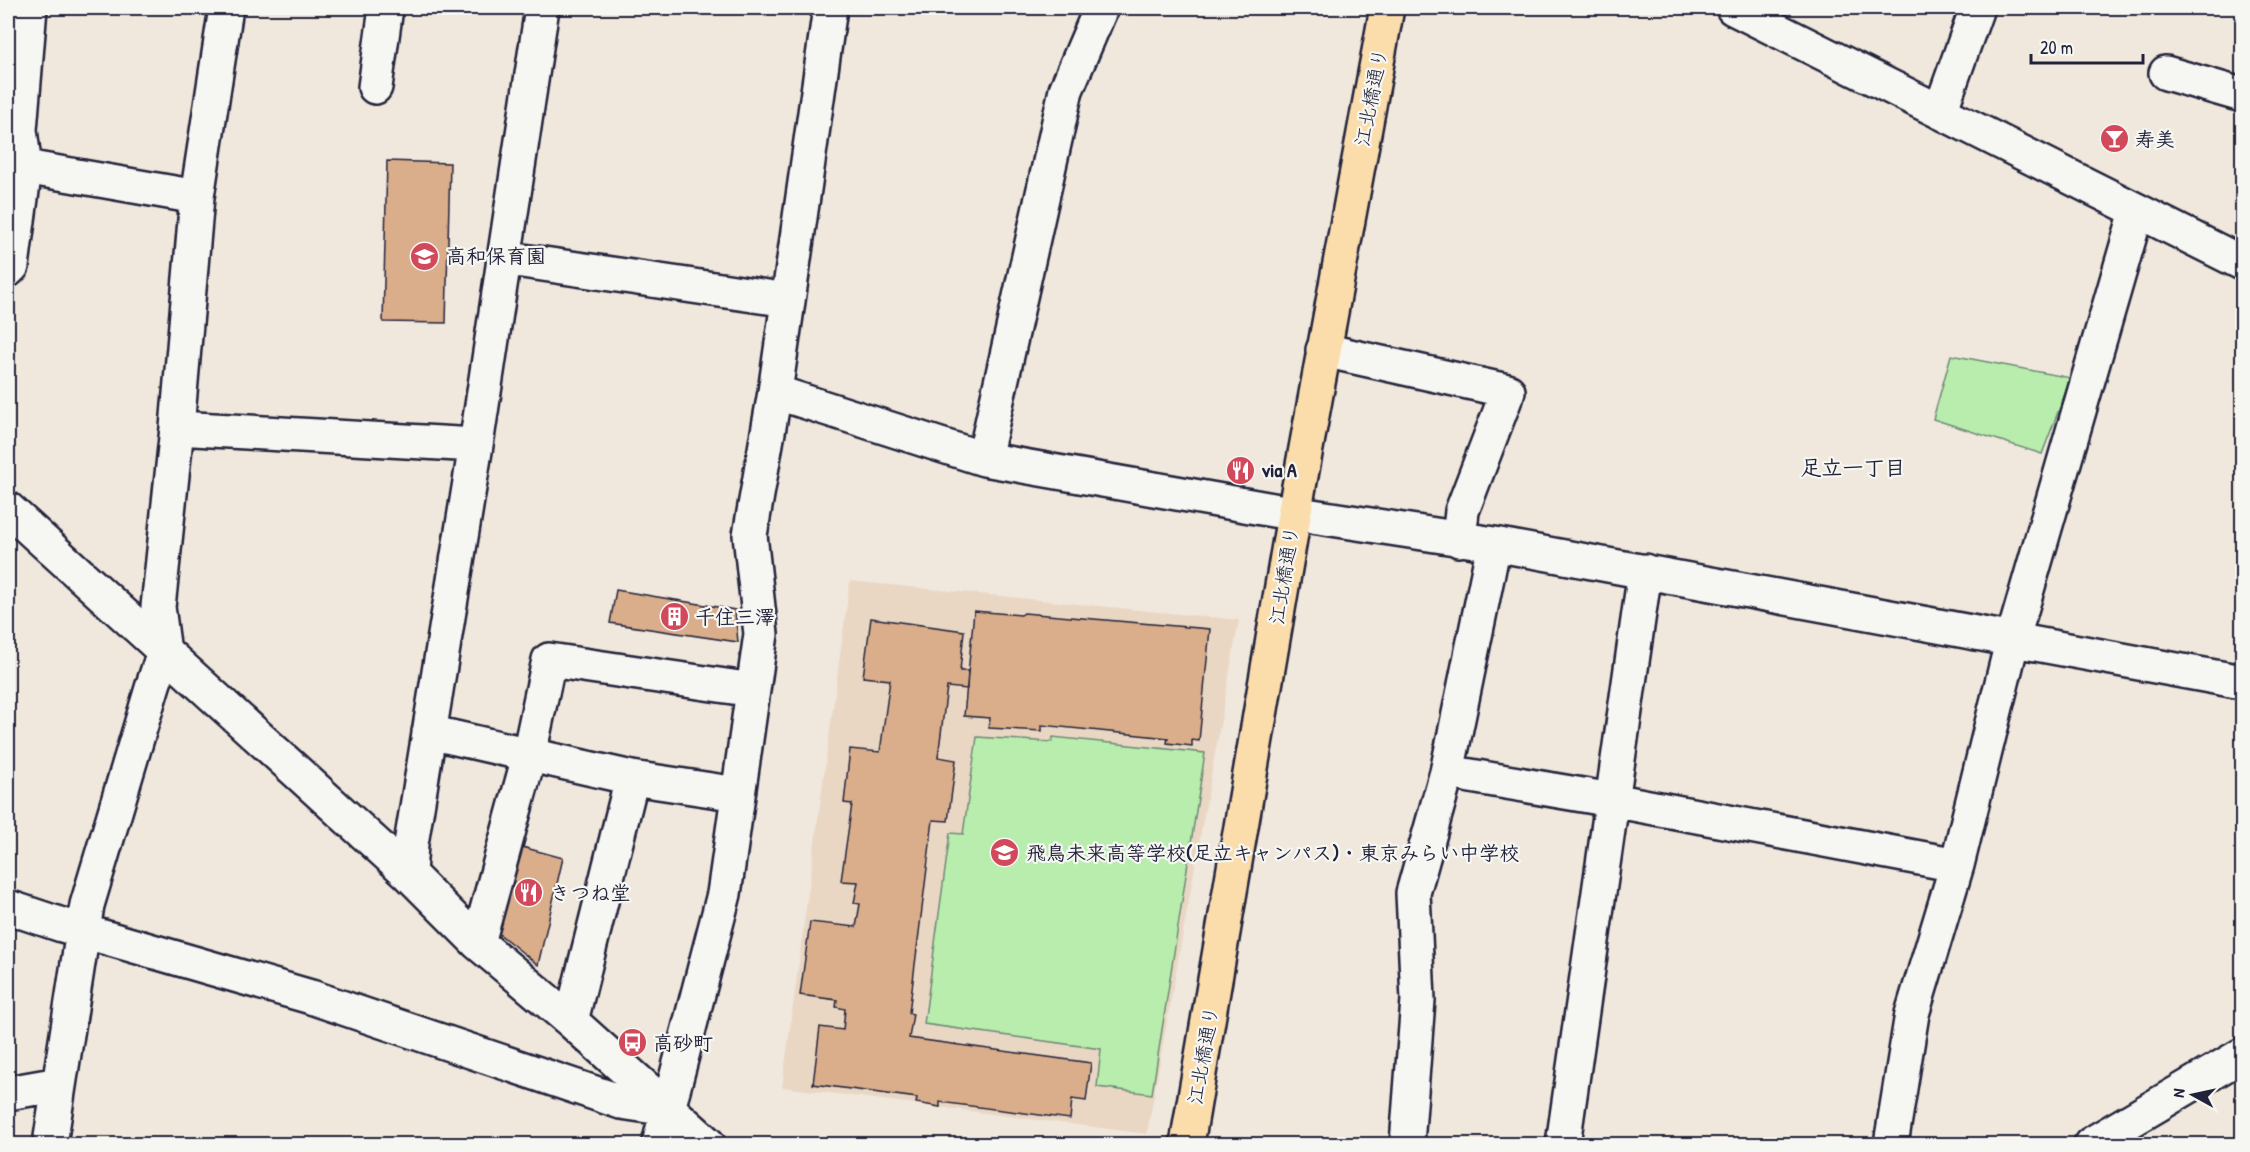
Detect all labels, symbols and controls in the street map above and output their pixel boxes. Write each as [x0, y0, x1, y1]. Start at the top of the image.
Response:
scale bar [2031, 27, 2144, 65]
text: 20 m [2040, 35, 2073, 60]
street label: 江北橋通り [1348, 45, 1393, 149]
bar icon: 寿美 [2098, 123, 2130, 155]
place label: 寿美 [2135, 125, 2175, 152]
school or university icon: 高和保育園 [409, 240, 441, 272]
place label: 高和保育園 [446, 242, 546, 269]
district label: 足立一丁目 [1801, 453, 1906, 482]
restaurant icon: via A [1225, 454, 1257, 486]
place label: via A [1262, 456, 1297, 483]
street label: 江北橋通り [1262, 523, 1305, 626]
building icon: 千住三澤 [658, 601, 690, 633]
place label: 千住三澤 [695, 603, 775, 630]
school or university icon: 飛鳥未来高等学校(足立キャンパス)・東京みらい中学校 [989, 837, 1021, 869]
place label: 飛鳥未来高等学校(足立キャンパス)・東京みらい中学校 [1026, 839, 1519, 866]
restaurant icon: きつね堂 [513, 877, 545, 909]
place label: きつね堂 [550, 879, 630, 906]
street label: 江北橋通り [1181, 1003, 1224, 1106]
bus stop icon: 高砂町 [616, 1027, 648, 1059]
place label: 高砂町 [653, 1029, 713, 1056]
north arrow [2163, 1065, 2223, 1125]
text: N [2167, 1087, 2190, 1099]

